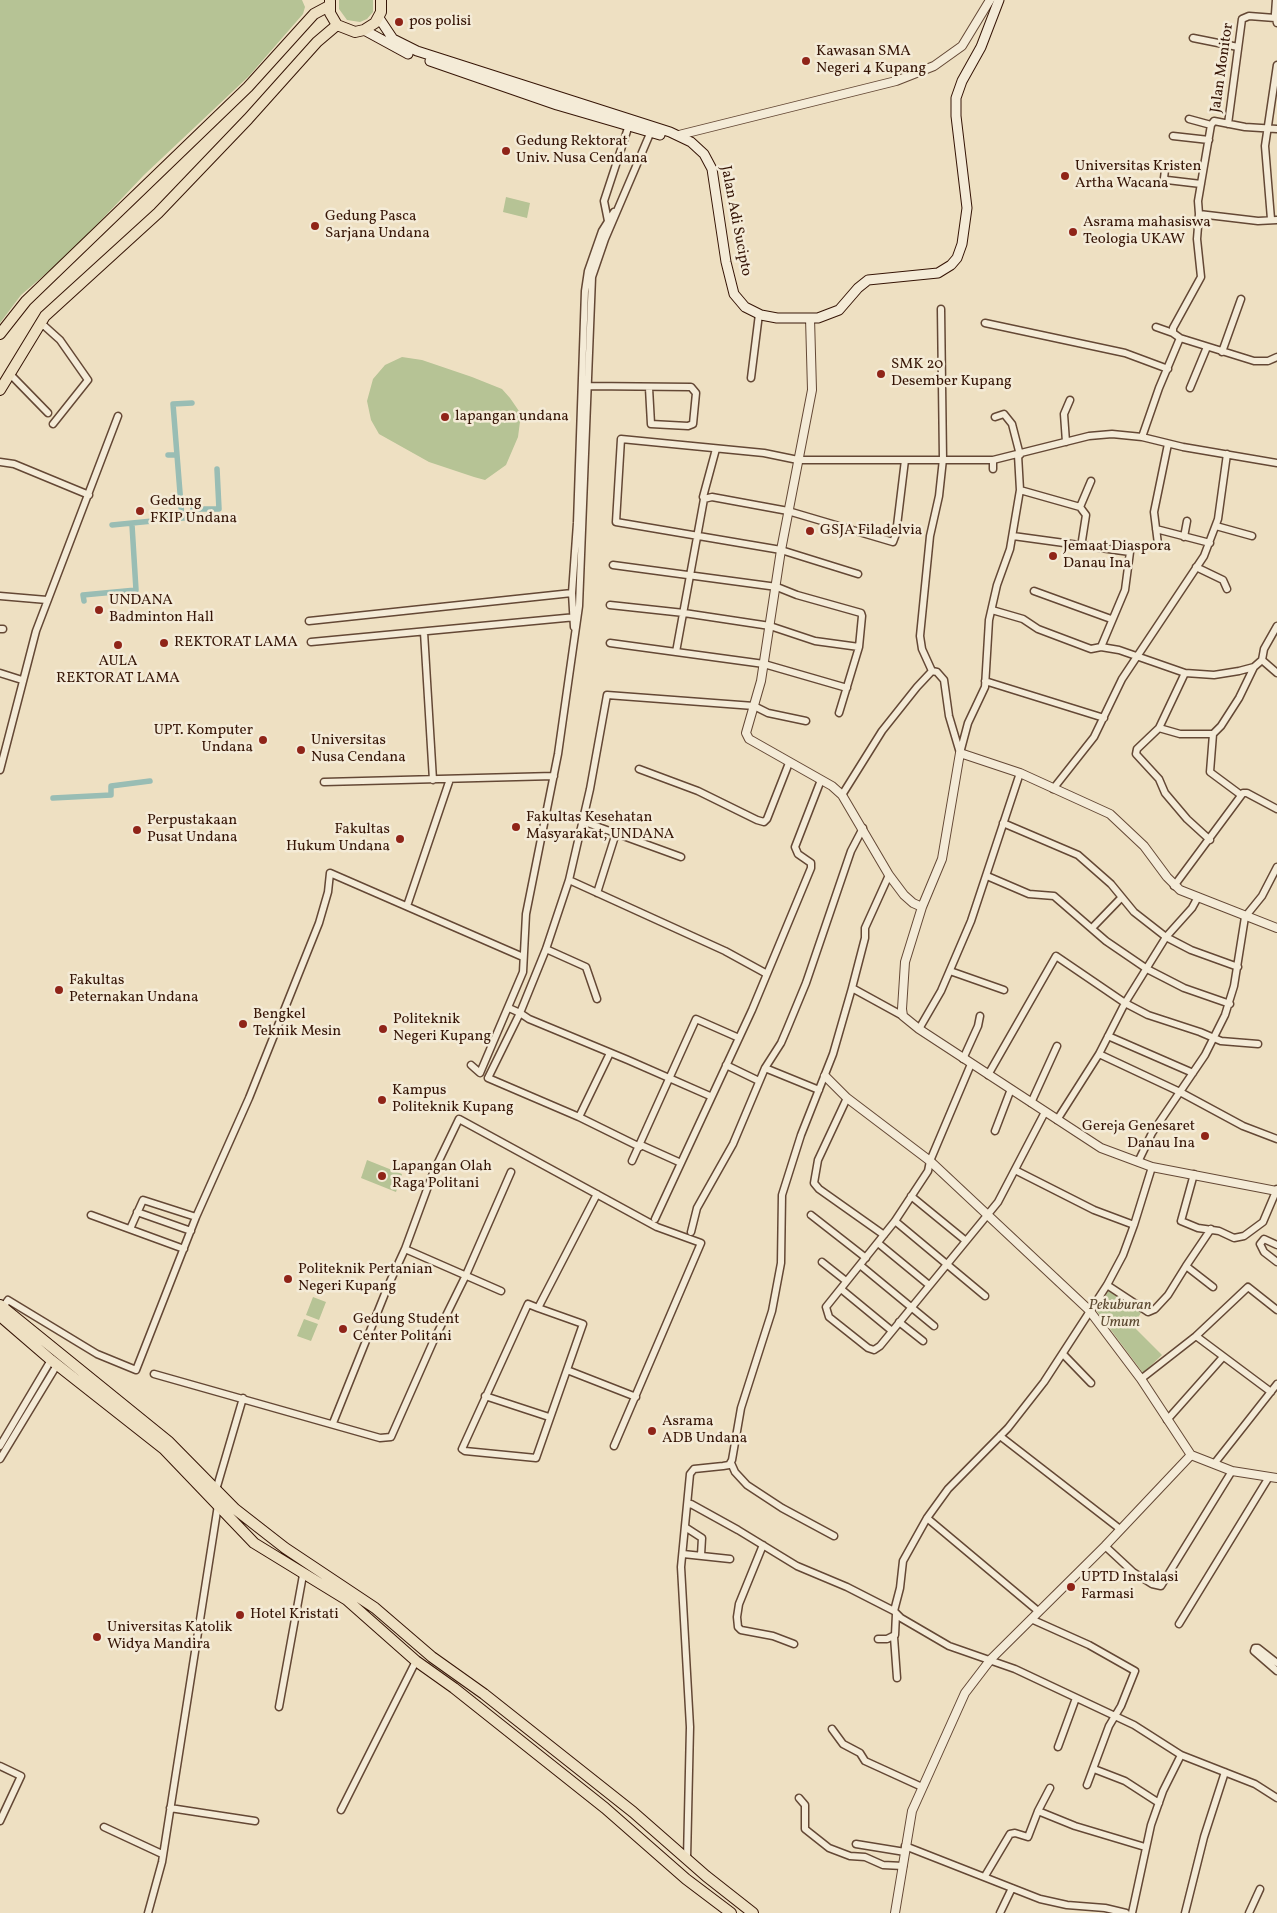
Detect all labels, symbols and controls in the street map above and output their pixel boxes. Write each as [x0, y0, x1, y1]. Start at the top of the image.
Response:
place label: pos polisi [409, 13, 471, 31]
marker: pos polisi [393, 16, 405, 28]
street label: Jalan Monitor [1208, 22, 1238, 114]
place label: Kawasan SMA Negeri 4 Kupang [816, 43, 926, 78]
marker: Kawasan SMA Negeri 4 Kupang [800, 55, 812, 67]
place label: Gedung Rektorat Univ. Nusa Cendana [516, 133, 647, 168]
marker: Gedung Rektorat Univ. Nusa Cendana [500, 145, 512, 157]
place label: Universitas Kristen Artha Wacana [1075, 158, 1201, 193]
street label: Jalan Adi Sucipto [715, 164, 755, 278]
marker: Universitas Kristen Artha Wacana [1059, 170, 1071, 182]
place label: Gedung Pasca Sarjana Undana [325, 208, 430, 243]
place label: Asrama mahasiswa Teologia UKAW [1083, 214, 1211, 249]
marker: Gedung Pasca Sarjana Undana [309, 220, 321, 232]
marker: Asrama mahasiswa Teologia UKAW [1067, 226, 1079, 238]
place label: SMK 20 Desember Kupang [891, 356, 1012, 391]
marker: SMK 20 Desember Kupang [875, 368, 887, 380]
place label: lapangan undana [455, 408, 569, 426]
marker: lapangan undana [439, 411, 451, 423]
place label: Gedung FKIP Undana [150, 493, 237, 528]
marker: Gedung FKIP Undana [134, 505, 146, 517]
place label: GSJA Filadelvia [820, 522, 922, 540]
marker: GSJA Filadelvia [804, 525, 816, 537]
place label: Jemaat Diaspora Danau Ina [1063, 538, 1171, 573]
marker: Jemaat Diaspora Danau Ina [1047, 550, 1059, 562]
place label: UNDANA Badminton Hall [109, 592, 214, 627]
marker: UNDANA Badminton Hall [93, 604, 105, 616]
place label: REKTORAT LAMA [174, 634, 298, 652]
marker: REKTORAT LAMA [158, 637, 170, 649]
marker: AULA REKTORAT LAMA [112, 639, 124, 651]
place label: AULA REKTORAT LAMA [56, 653, 180, 688]
place label: UPT. Komputer Undana [154, 722, 253, 757]
place label: Universitas Nusa Cendana [311, 732, 406, 767]
marker: UPT. Komputer Undana [257, 734, 269, 746]
marker: Universitas Nusa Cendana [295, 744, 307, 756]
place label: Fakultas Kesehatan Masyarakat, UNDANA [526, 809, 674, 844]
place label: Perpustakaan Pusat Undana [147, 812, 238, 847]
place label: Fakultas Hukum Undana [286, 821, 390, 856]
marker: Fakultas Kesehatan Masyarakat, UNDANA [510, 821, 522, 833]
marker: Perpustakaan Pusat Undana [131, 824, 143, 836]
marker: Fakultas Hukum Undana [394, 833, 406, 845]
place label: Fakultas Peternakan Undana [69, 972, 198, 1007]
marker: Fakultas Peternakan Undana [53, 984, 65, 996]
place label: Bengkel Teknik Mesin [253, 1006, 341, 1041]
place label: Politeknik Negeri Kupang [393, 1011, 491, 1046]
marker: Bengkel Teknik Mesin [237, 1018, 249, 1030]
marker: Politeknik Negeri Kupang [377, 1023, 389, 1035]
place label: Kampus Politeknik Kupang [392, 1082, 514, 1117]
marker: Kampus Politeknik Kupang [376, 1094, 388, 1106]
place label: Gereja Genesaret Danau Ina [1082, 1118, 1195, 1153]
marker: Gereja Genesaret Danau Ina [1199, 1130, 1211, 1142]
place label: Lapangan Olah Raga Politani [392, 1158, 492, 1193]
marker: Lapangan Olah Raga Politani [376, 1170, 388, 1182]
place label: Politeknik Pertanian Negeri Kupang [298, 1261, 433, 1296]
marker: Politeknik Pertanian Negeri Kupang [282, 1273, 294, 1285]
park label: Pekuburan Umum [1089, 1297, 1151, 1332]
place label: Gedung Student Center Politani [353, 1311, 459, 1346]
marker: Gedung Student Center Politani [337, 1323, 349, 1335]
place label: Asrama ADB Undana [662, 1413, 747, 1448]
marker: Asrama ADB Undana [646, 1425, 658, 1437]
place label: UPTD Instalasi Farmasi [1081, 1569, 1178, 1604]
marker: UPTD Instalasi Farmasi [1065, 1581, 1077, 1593]
place label: Hotel Kristati [250, 1606, 339, 1624]
marker: Hotel Kristati [234, 1609, 246, 1621]
place label: Universitas Katolik Widya Mandira [107, 1619, 232, 1654]
marker: Universitas Katolik Widya Mandira [91, 1631, 103, 1643]

